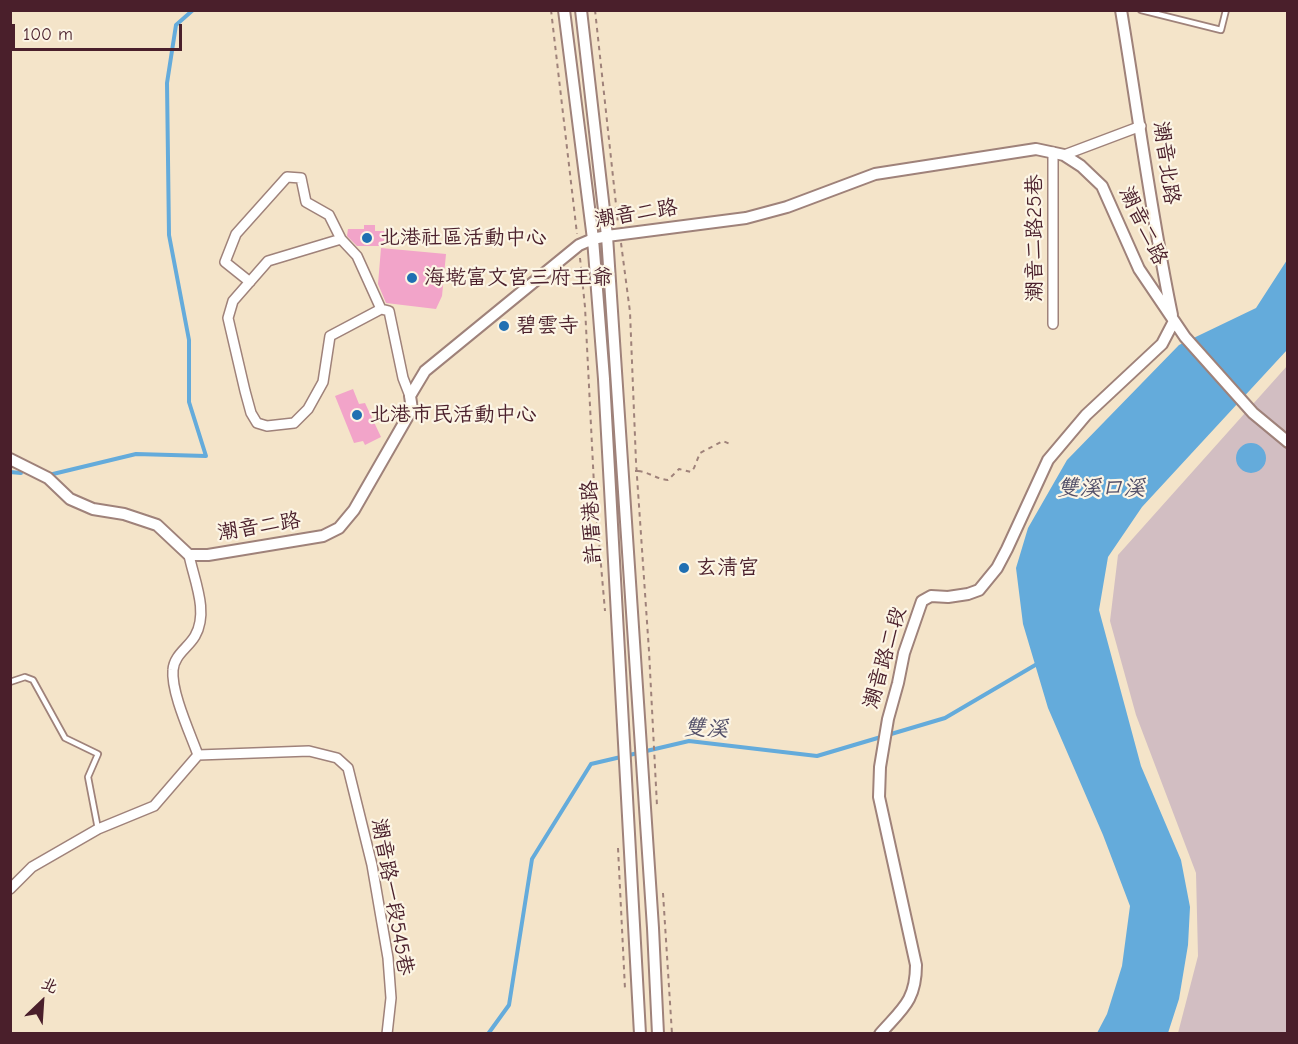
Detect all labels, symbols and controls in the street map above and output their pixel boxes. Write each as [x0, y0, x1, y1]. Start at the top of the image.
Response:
scale bar [15, 12, 184, 50]
text: 100 m [23, 24, 73, 45]
street label: 潮音北路 [1148, 120, 1184, 206]
street label: 潮音二路25巷 [1022, 174, 1048, 302]
street label: 潮音二路 [1113, 183, 1173, 269]
street label: 潮音二路 [593, 195, 679, 233]
place label: 北港社區活動中心 [379, 225, 547, 251]
marker: 北港社區活動中心 [360, 231, 374, 245]
place label: 海墘富文宮三府王爺 [424, 265, 613, 291]
marker: 海墘富文宮三府王爺 [405, 271, 419, 285]
place label: 碧雲寺 [516, 313, 579, 339]
marker: 碧雲寺 [497, 319, 511, 333]
place label: 北港市民活動中心 [369, 402, 537, 428]
marker: 北港市民活動中心 [350, 408, 364, 422]
water label: 雙溪口溪 [1057, 476, 1145, 502]
street label: 許厝港路 [577, 479, 607, 565]
street label: 潮音二路 [216, 508, 302, 546]
place label: 玄清宮 [696, 555, 759, 581]
marker: 玄清宮 [677, 561, 691, 575]
street label: 潮音路二段 [858, 604, 912, 712]
water label: 雙溪 [684, 715, 728, 743]
street label: 潮音路一段545巷 [366, 817, 418, 977]
north arrow [12, 972, 72, 1032]
text: 北 [39, 974, 61, 997]

